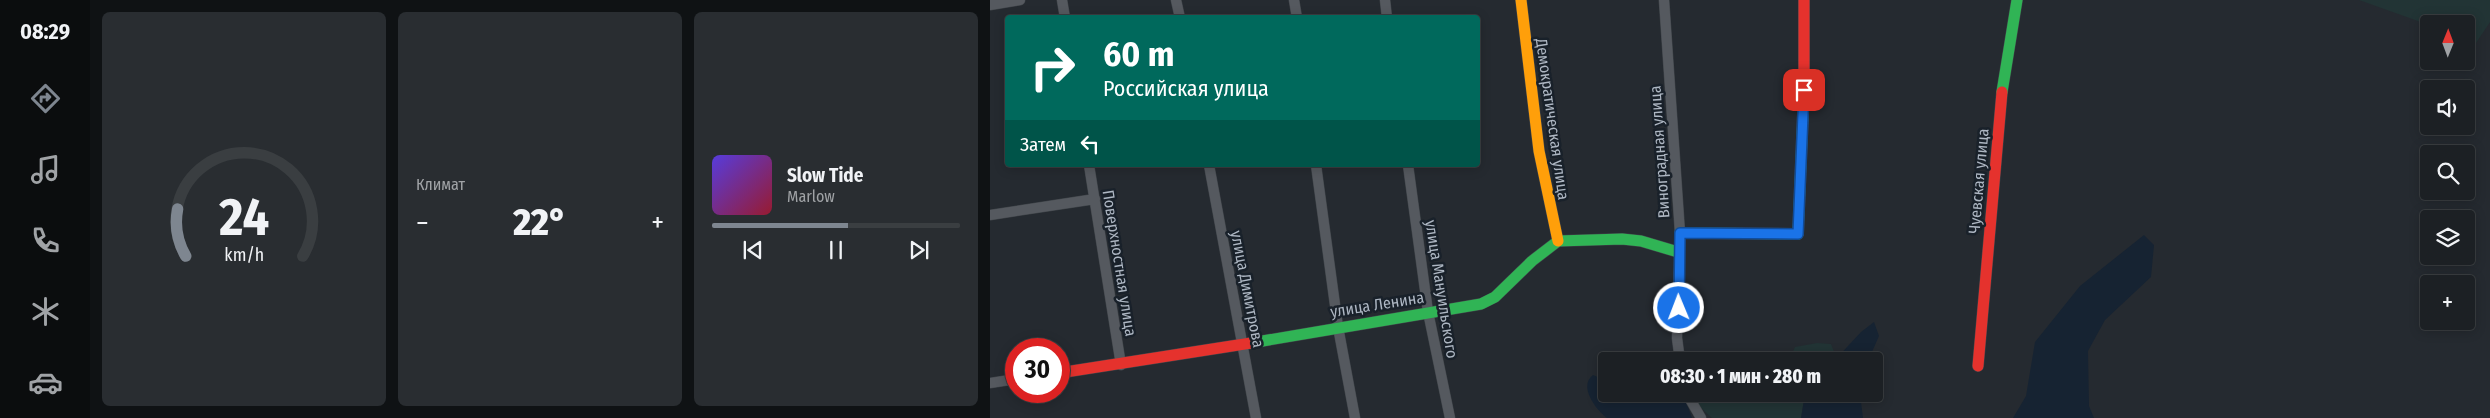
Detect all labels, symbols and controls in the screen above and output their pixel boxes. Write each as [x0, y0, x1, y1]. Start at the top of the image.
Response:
north arrow [2420, 15, 2475, 70]
map controls [2420, 15, 2475, 330]
text: 08:29 [20, 18, 70, 45]
text: 60 m [1103, 33, 1174, 75]
icon: right [1020, 35, 1085, 100]
street label: Демократическая улица [1532, 36, 1573, 201]
pin [1783, 69, 1825, 111]
text: Российская улица [1103, 75, 1269, 102]
icon: arrive [1790, 76, 1818, 104]
button: sound [2420, 80, 2475, 135]
icon: directions [28, 81, 63, 116]
street label: Виноградная улица [1645, 85, 1674, 219]
street label: Чуевская улица [1964, 128, 1993, 234]
icon: left [1076, 130, 1104, 158]
text: Затем [1020, 133, 1066, 156]
button: search [2420, 145, 2475, 200]
icon: music [28, 152, 63, 187]
text: Slow Tide [787, 164, 863, 187]
text: Климат [416, 175, 465, 194]
text: 24 [218, 186, 269, 249]
text: Marlow [787, 187, 835, 206]
street label: Поверхностная улица [1099, 189, 1140, 338]
text: 22° [513, 199, 567, 245]
text: − [416, 206, 429, 239]
text: + [651, 206, 664, 239]
button: layers [2420, 210, 2475, 265]
street label: улица Мануильского [1421, 219, 1462, 360]
icon: phone [28, 223, 63, 258]
street label: улица Димитрова [1227, 229, 1268, 349]
icon: previous [739, 236, 767, 264]
icon: pause [822, 236, 850, 264]
icon: next [905, 236, 933, 264]
text: km/h [224, 244, 264, 266]
button: + [2420, 275, 2475, 330]
position arrow [1652, 281, 1704, 333]
street label: улица Ленина [1329, 288, 1425, 321]
icon: climate [28, 294, 63, 329]
speed limit sign: 30 [1005, 338, 1070, 403]
icon: car [28, 365, 63, 400]
text: 08:30 · 1 мин · 280 m [1660, 365, 1821, 388]

